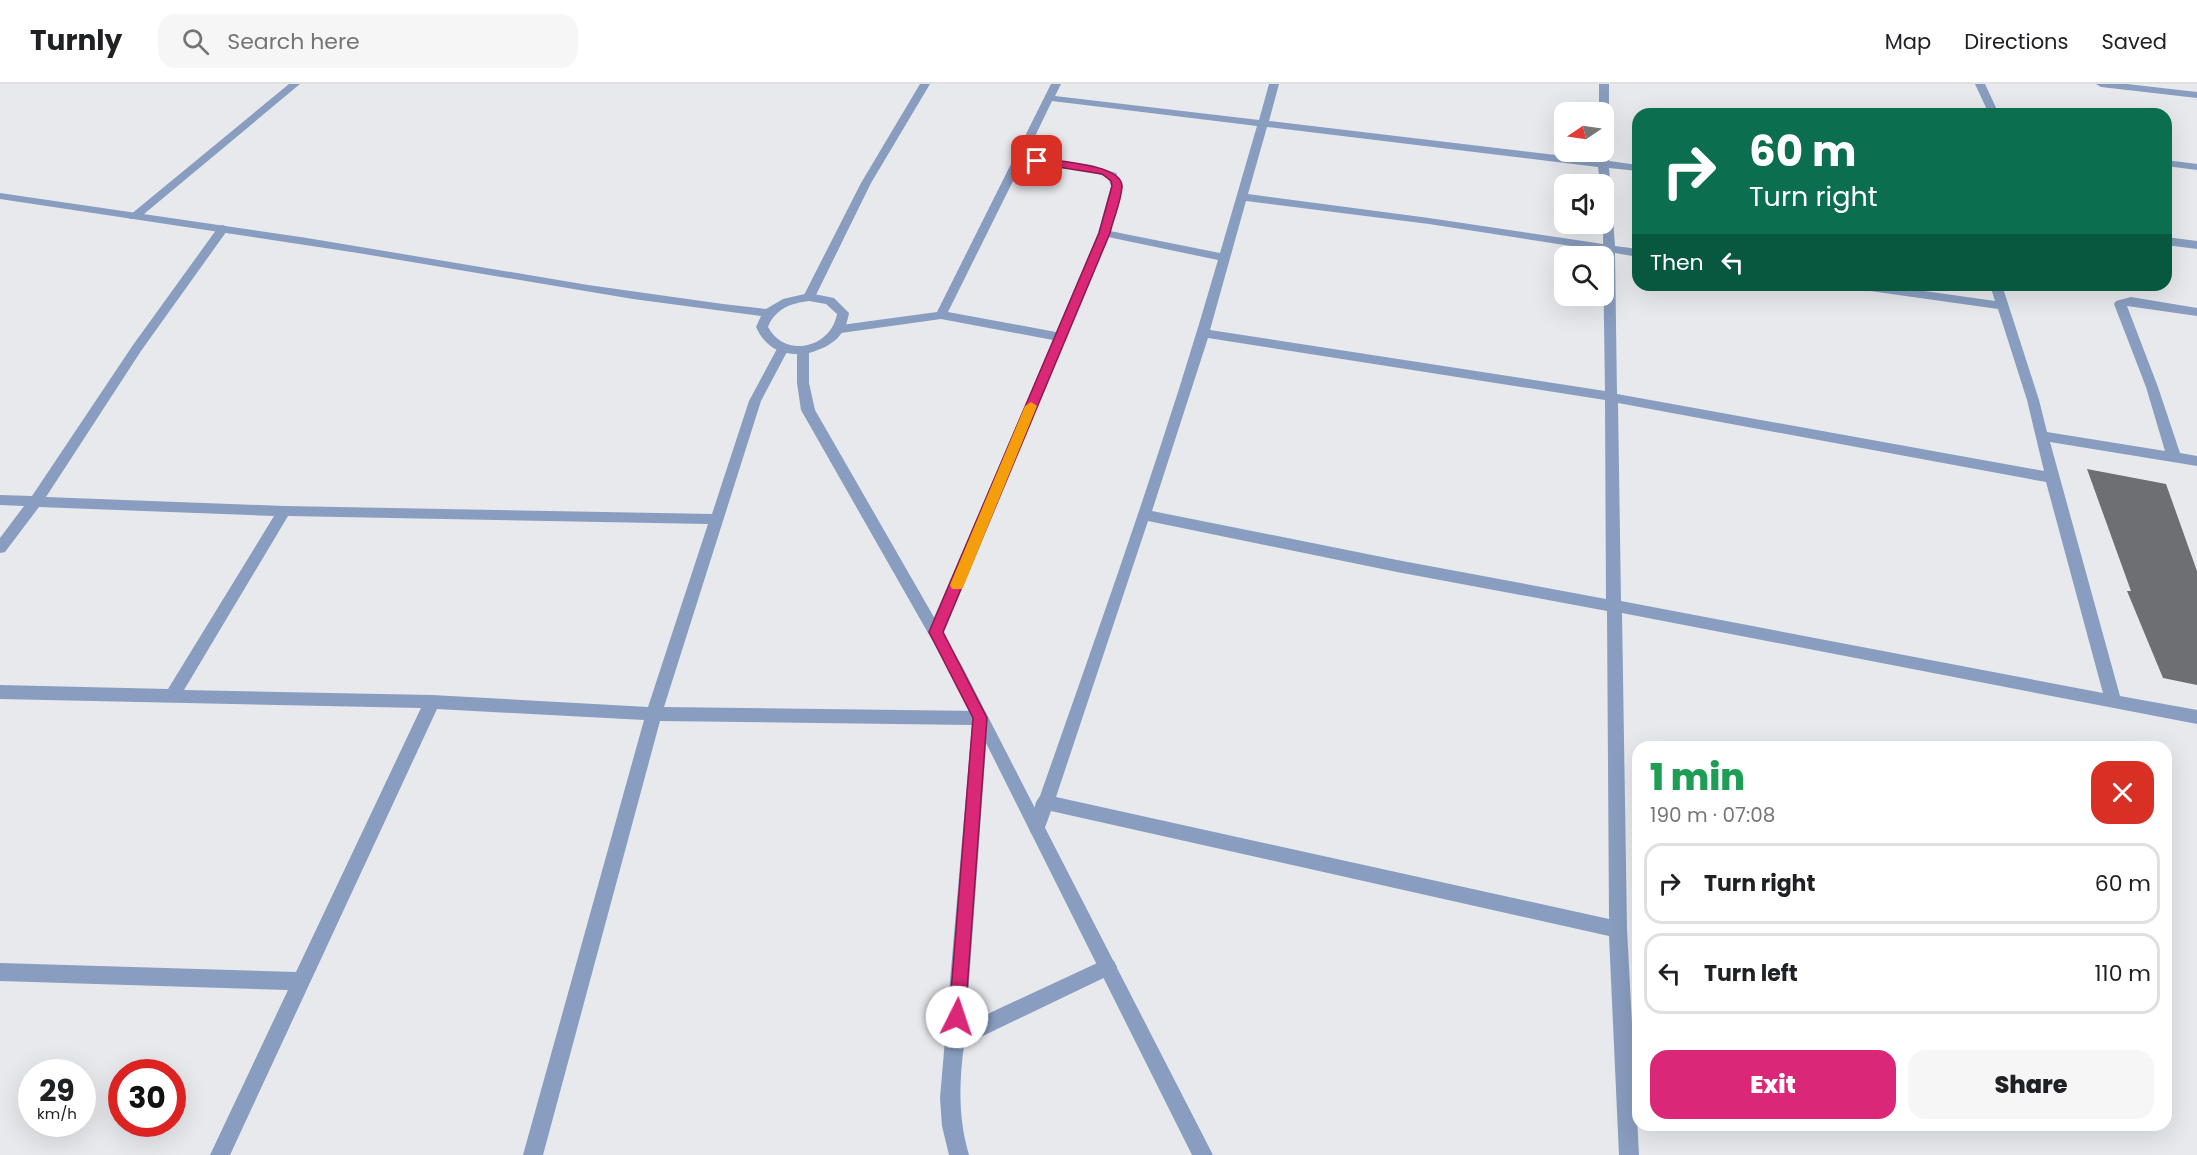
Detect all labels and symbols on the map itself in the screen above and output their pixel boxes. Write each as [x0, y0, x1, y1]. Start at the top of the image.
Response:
north arrow [1554, 102, 1614, 162]
pin [1011, 135, 1062, 186]
position arrow [925, 985, 989, 1049]
speed limit sign: 30 [108, 1059, 186, 1137]

